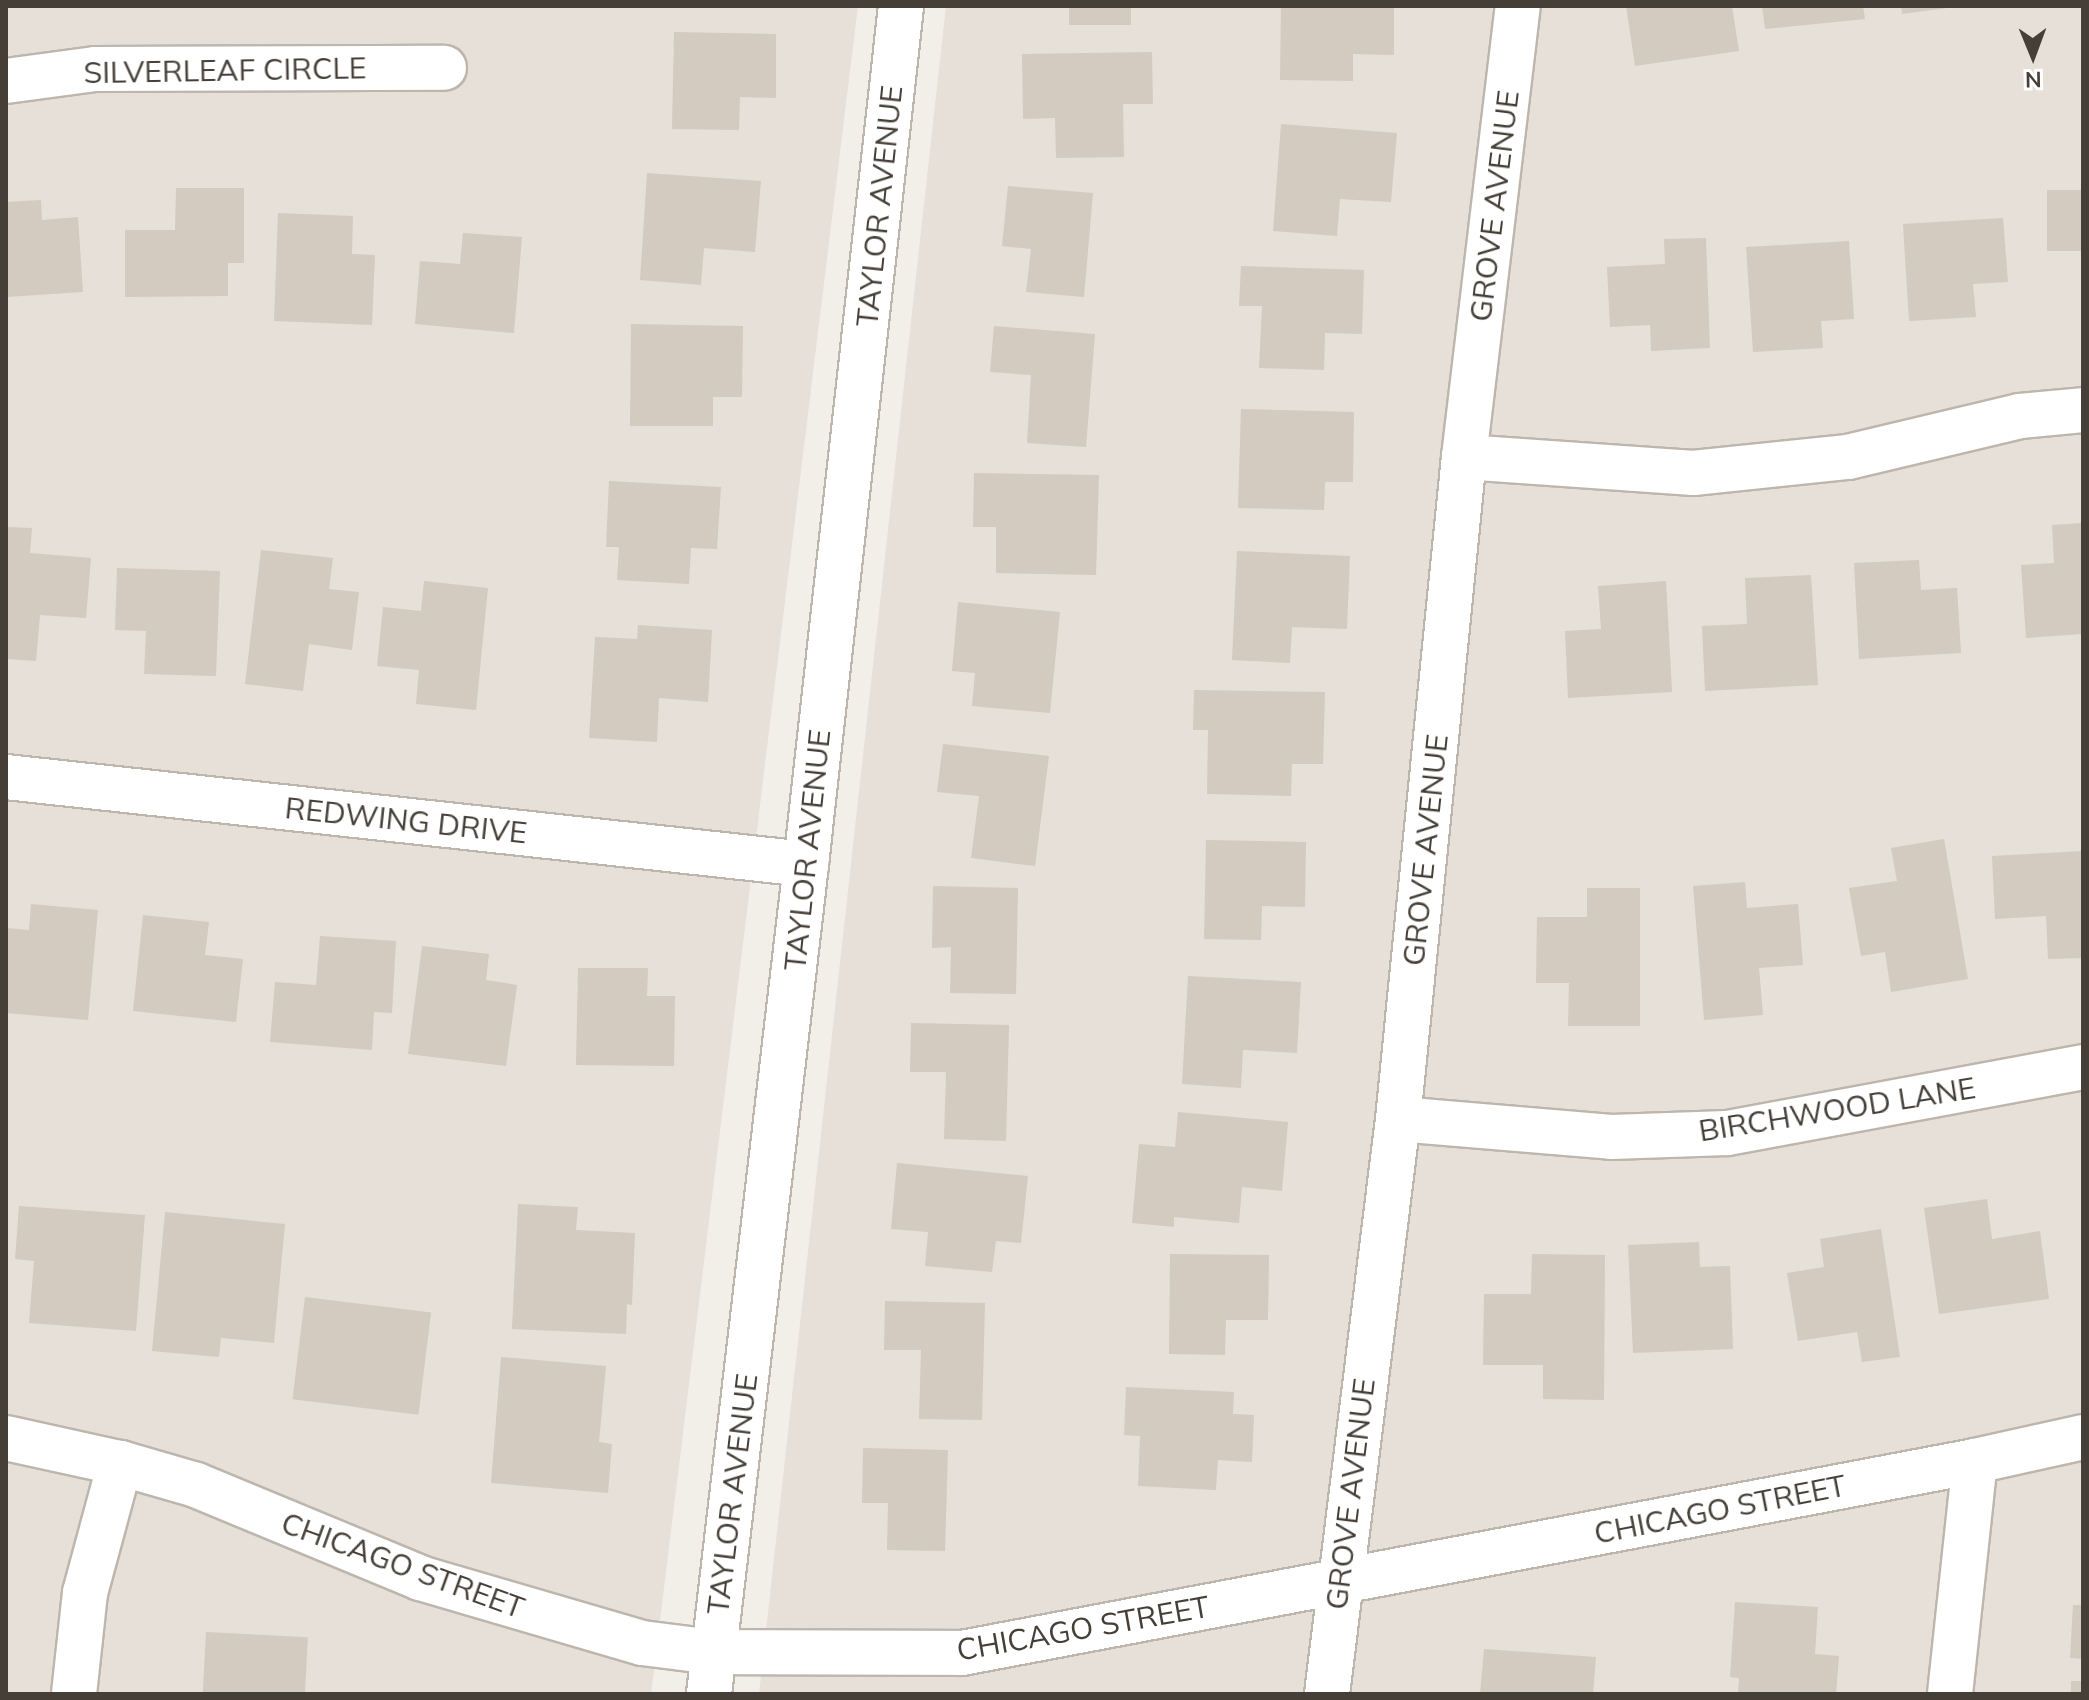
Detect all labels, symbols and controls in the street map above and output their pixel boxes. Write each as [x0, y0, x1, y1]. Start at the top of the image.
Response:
north arrow [1993, 16, 2073, 96]
street label: SILVERLEAF CIRCLE [83, 50, 367, 90]
text: N [2025, 66, 2042, 94]
street label: TAYLOR AVENUE [848, 84, 910, 328]
street label: GROVE AVENUE [1462, 88, 1526, 324]
street label: TAYLOR AVENUE [776, 728, 838, 972]
street label: GROVE AVENUE [1395, 732, 1455, 968]
street label: REDWING DRIVE [283, 789, 529, 851]
street label: BIRCHWOOD LANE [1696, 1069, 1978, 1149]
street label: TAYLOR AVENUE [699, 1371, 765, 1617]
street label: GROVE AVENUE [1318, 1376, 1382, 1612]
street label: CHICAGO STREET [1591, 1467, 1849, 1551]
street label: CHICAGO STREET [277, 1504, 529, 1626]
street label: CHICAGO STREET [954, 1588, 1212, 1668]

